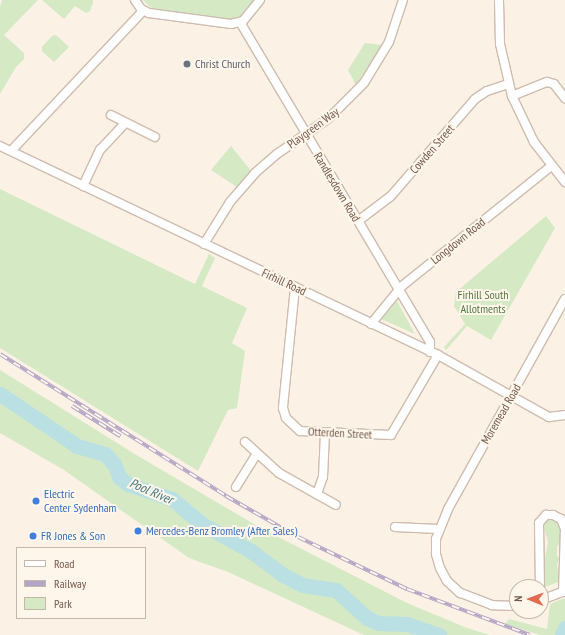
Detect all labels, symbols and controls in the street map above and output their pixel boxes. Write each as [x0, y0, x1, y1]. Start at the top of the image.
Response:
place label: Christ Church [195, 57, 250, 71]
marker: Christ Church [182, 59, 192, 69]
street label: Playgreen Way [284, 104, 342, 152]
street label: Cowden Street [407, 122, 457, 176]
street label: Randlesdown Road [311, 150, 363, 224]
street label: Longdown Road [428, 215, 488, 267]
street label: Firhill Road [260, 265, 308, 299]
park label: Firhill South Allotments [458, 288, 508, 316]
street label: Moremead Road [478, 381, 524, 447]
street label: Otterden Street [308, 424, 372, 442]
water label: Pool River [127, 476, 175, 508]
place label: Electric Center Sydenham [44, 487, 116, 515]
marker: Electric Center Sydenham [31, 496, 41, 506]
place label: Mercedes-Benz Bromley (After Sales) [146, 524, 298, 538]
marker: Mercedes-Benz Bromley (After Sales) [133, 526, 143, 536]
place label: FR Jones & Son [41, 529, 105, 543]
marker: FR Jones & Son [28, 531, 38, 541]
legend [16, 547, 146, 619]
text: Road [54, 556, 74, 571]
text: Railway [54, 576, 86, 591]
north arrow [509, 579, 549, 619]
text: Park [54, 596, 72, 611]
text: N [511, 596, 525, 602]

